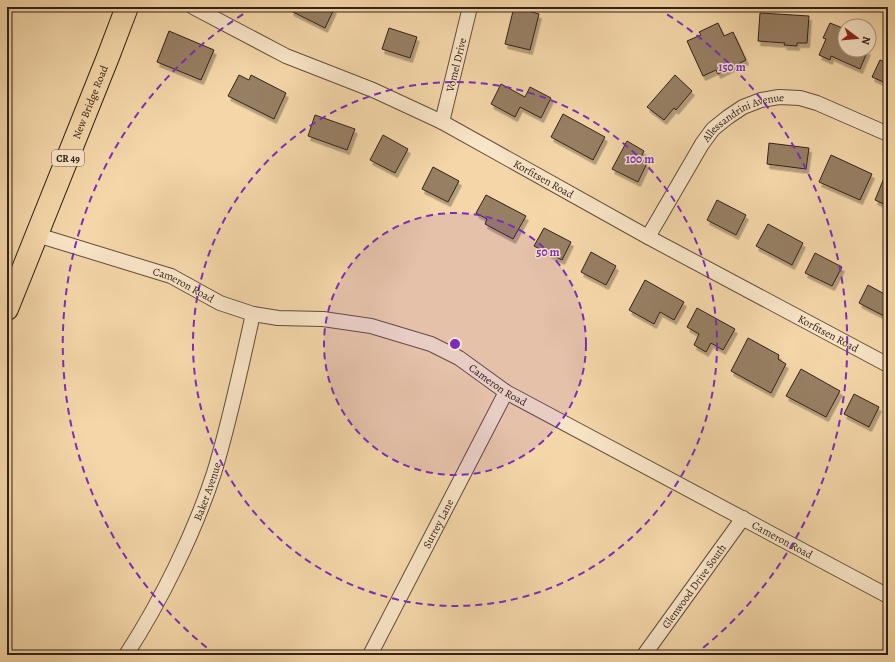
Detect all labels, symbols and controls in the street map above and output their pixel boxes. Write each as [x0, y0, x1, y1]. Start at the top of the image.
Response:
north arrow [837, 18, 877, 58]
text: N [858, 35, 874, 47]
street label: Vomel Drive [442, 36, 470, 94]
text: 150 m [718, 59, 746, 75]
street label: New Bridge Road [69, 63, 111, 141]
street label: Allessandrini Avenue [698, 90, 784, 146]
road number: CR 49 [52, 150, 84, 166]
text: 100 m [626, 151, 654, 167]
street label: Korfitsen Road [511, 156, 577, 202]
text: 50 m [536, 244, 560, 260]
street label: Cameron Road [151, 263, 217, 306]
street label: Korfitsen Road [795, 311, 862, 356]
centre of rings [448, 337, 462, 351]
street label: Cameron Road [466, 360, 530, 409]
street label: Baker Avenue [190, 460, 224, 523]
street label: Surrey Lane [419, 496, 457, 551]
street label: Cameron Road [749, 517, 816, 562]
street label: Glenwood Drive South [658, 541, 729, 631]

